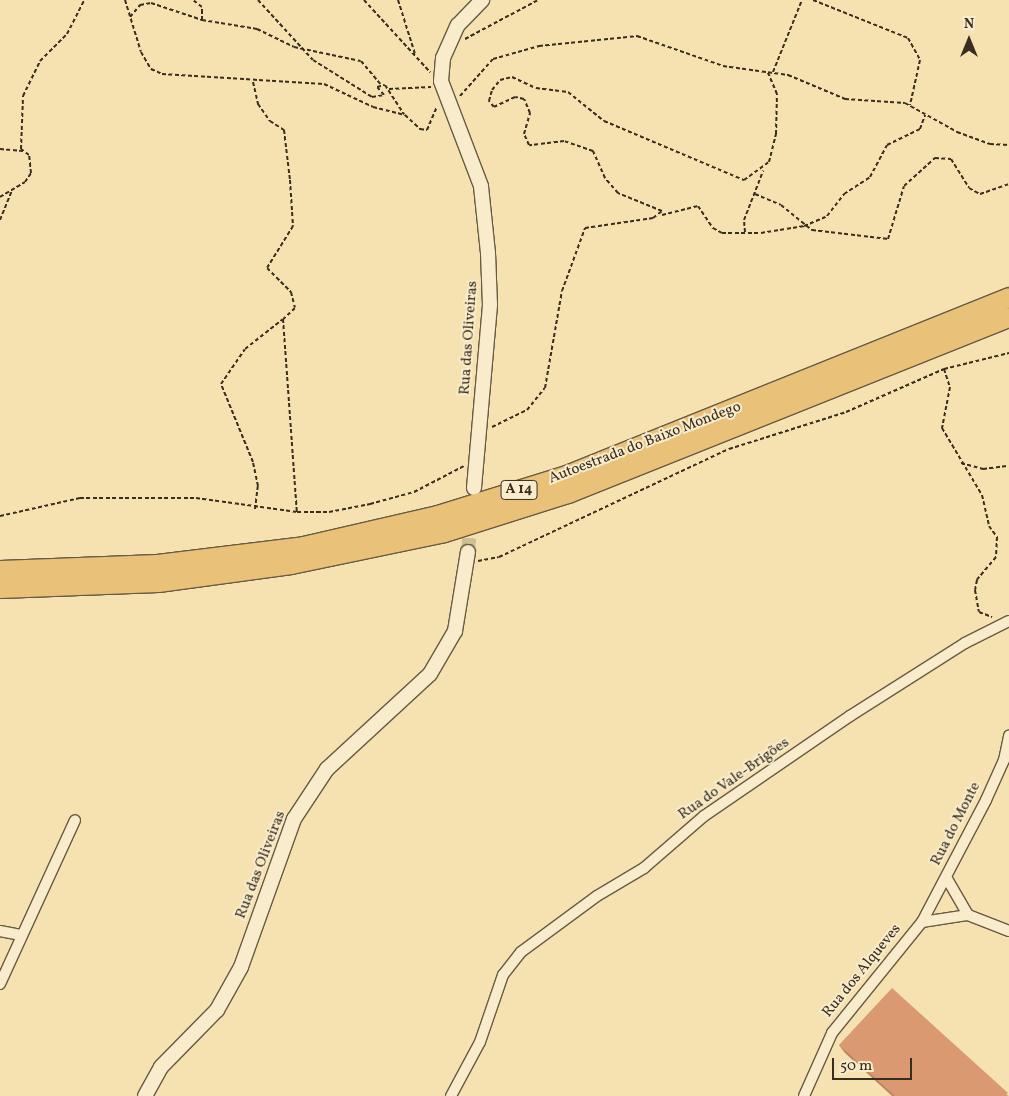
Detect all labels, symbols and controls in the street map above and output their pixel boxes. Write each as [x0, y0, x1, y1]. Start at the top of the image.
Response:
north arrow [944, 15, 994, 65]
text: N [964, 15, 974, 34]
street label: Rua das Oliveiras [456, 280, 482, 396]
street label: Autoestrada do Baixo Mondego [546, 398, 744, 488]
road number: A 14 [500, 478, 538, 502]
street label: Rua do Vale-Brigões [675, 734, 793, 824]
street label: Rua do Monte [927, 779, 985, 869]
street label: Rua das Oliveiras [232, 809, 290, 921]
street label: Rua dos Alqueves [819, 921, 905, 1021]
scale bar [834, 1048, 914, 1080]
text: 50 m [840, 1056, 872, 1077]

